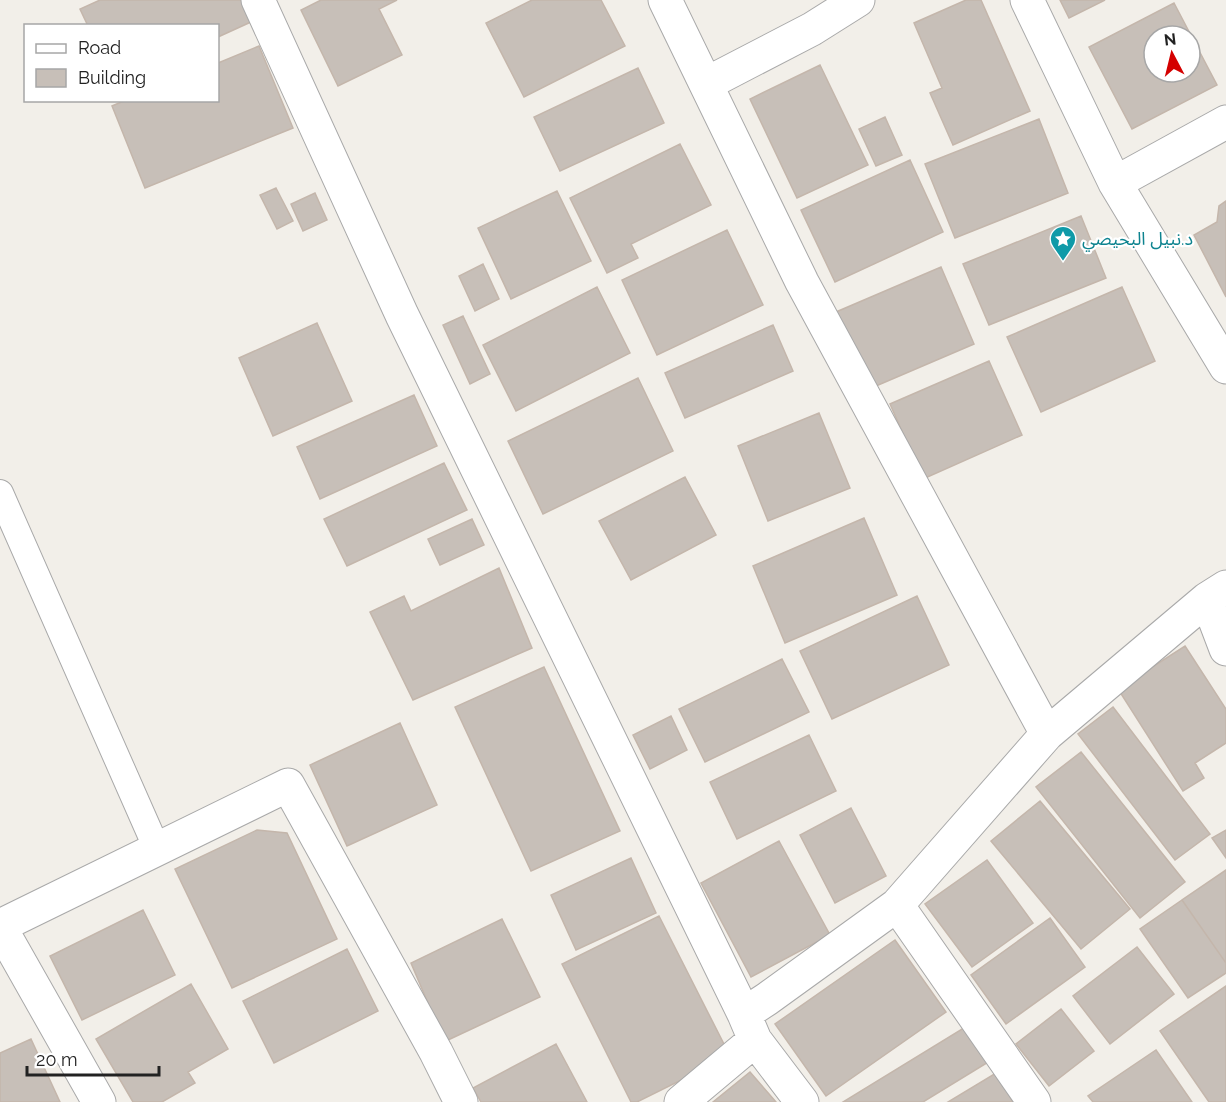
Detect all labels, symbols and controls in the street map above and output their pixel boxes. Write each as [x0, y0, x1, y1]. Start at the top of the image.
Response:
legend [24, 24, 219, 102]
north arrow [1142, 24, 1202, 84]
text: N [1163, 29, 1177, 50]
text: Road [78, 37, 121, 58]
text: Building [78, 67, 146, 88]
place icon: د.نبيل البحيصي [1048, 224, 1078, 262]
place label: د.نبيل البحيصي [1082, 228, 1193, 252]
scale bar [27, 1039, 159, 1077]
text: 20 m [36, 1049, 78, 1070]

